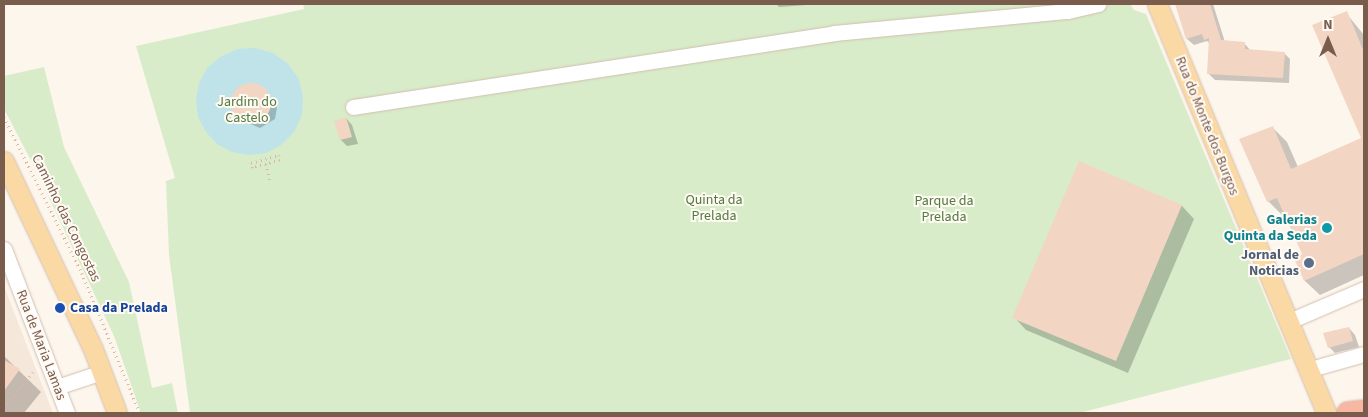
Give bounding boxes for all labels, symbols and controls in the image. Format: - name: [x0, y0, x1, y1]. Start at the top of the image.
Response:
- north arrow: [1303, 15, 1353, 65]
- text: N: [1323, 15, 1333, 35]
- street label: Rua do Monte dos Burgos: [1171, 54, 1243, 198]
- park label: Jardim do Castelo: [217, 94, 277, 126]
- street label: Caminho das Congostas: [28, 151, 104, 285]
- park label: Quinta da Prelada: [685, 192, 743, 224]
- park label: Parque da Prelada: [914, 193, 974, 226]
- place label: Galerias Quinta da Seda: [1224, 212, 1317, 244]
- marker: Galerias Quinta da Seda: [1321, 222, 1333, 234]
- place label: Jornal de Noticias: [1241, 247, 1299, 280]
- marker: Jornal de Noticias: [1303, 257, 1315, 269]
- street label: Rua de Maria Lamas: [12, 288, 70, 402]
- place label: Casa da Prelada: [70, 300, 168, 316]
- marker: Casa da Prelada: [54, 302, 66, 314]

